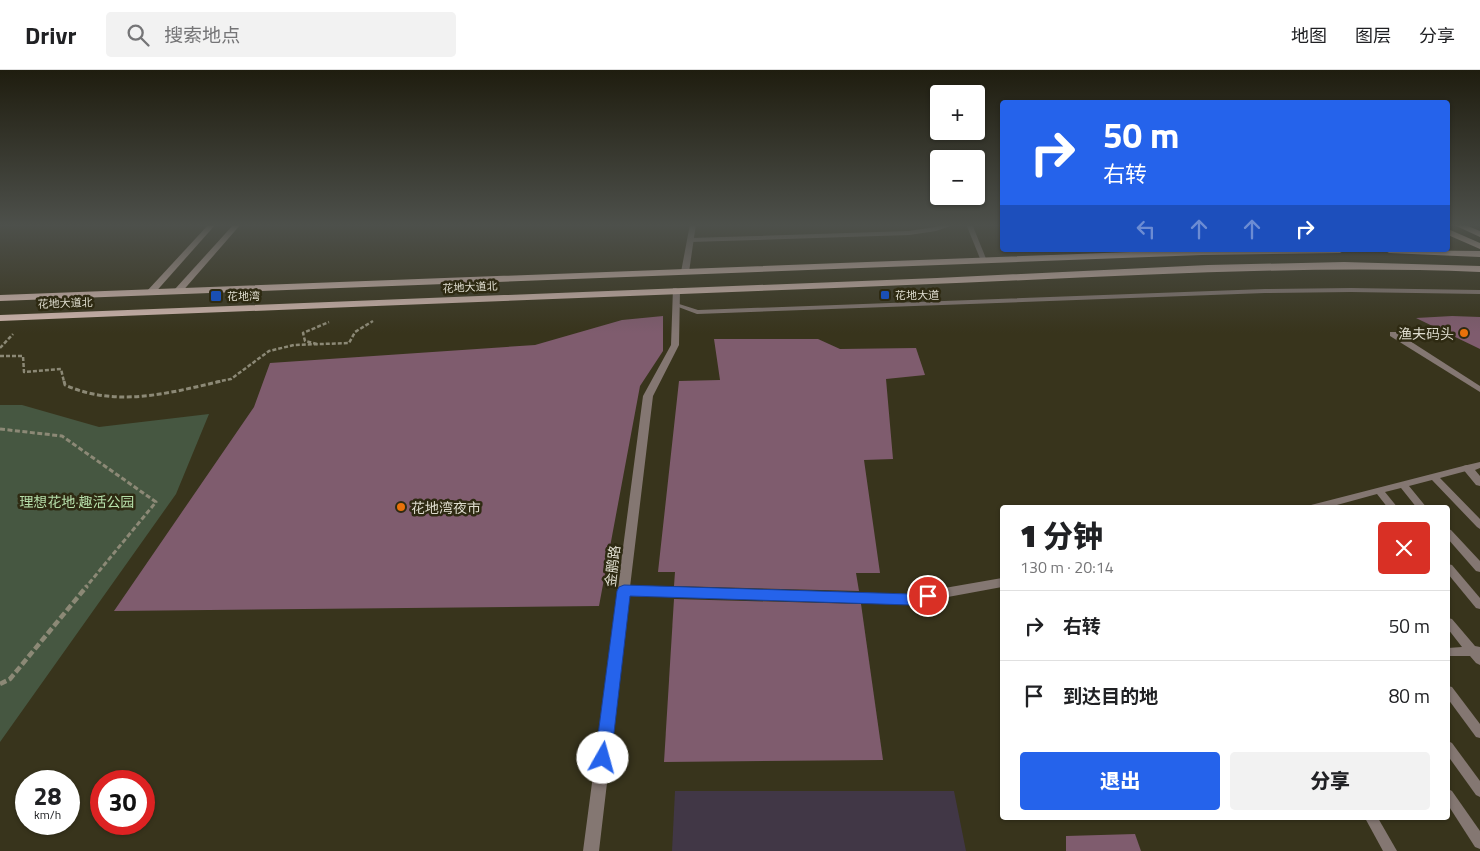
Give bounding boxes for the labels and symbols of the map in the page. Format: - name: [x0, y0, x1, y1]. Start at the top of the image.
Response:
- street label: 花地大道北: [442, 278, 498, 296]
- place label: 花地大道: [895, 287, 939, 303]
- place label: 花地湾: [227, 288, 260, 304]
- marker: 花地湾: [209, 289, 223, 303]
- marker: 花地大道: [879, 289, 891, 301]
- street label: 花地大道北: [37, 294, 93, 312]
- place label: 渔夫码头: [1398, 323, 1454, 344]
- marker: 渔夫码头: [1458, 327, 1470, 339]
- park label: 理想花地·趣活公园: [19, 491, 135, 512]
- place label: 花地湾夜市: [411, 497, 481, 518]
- marker: 花地湾夜市: [395, 501, 407, 513]
- street label: 金鹏路: [599, 544, 625, 588]
- pin: [907, 575, 949, 617]
- position arrow: [576, 731, 628, 783]
- speed limit sign: 30: [90, 770, 155, 835]

